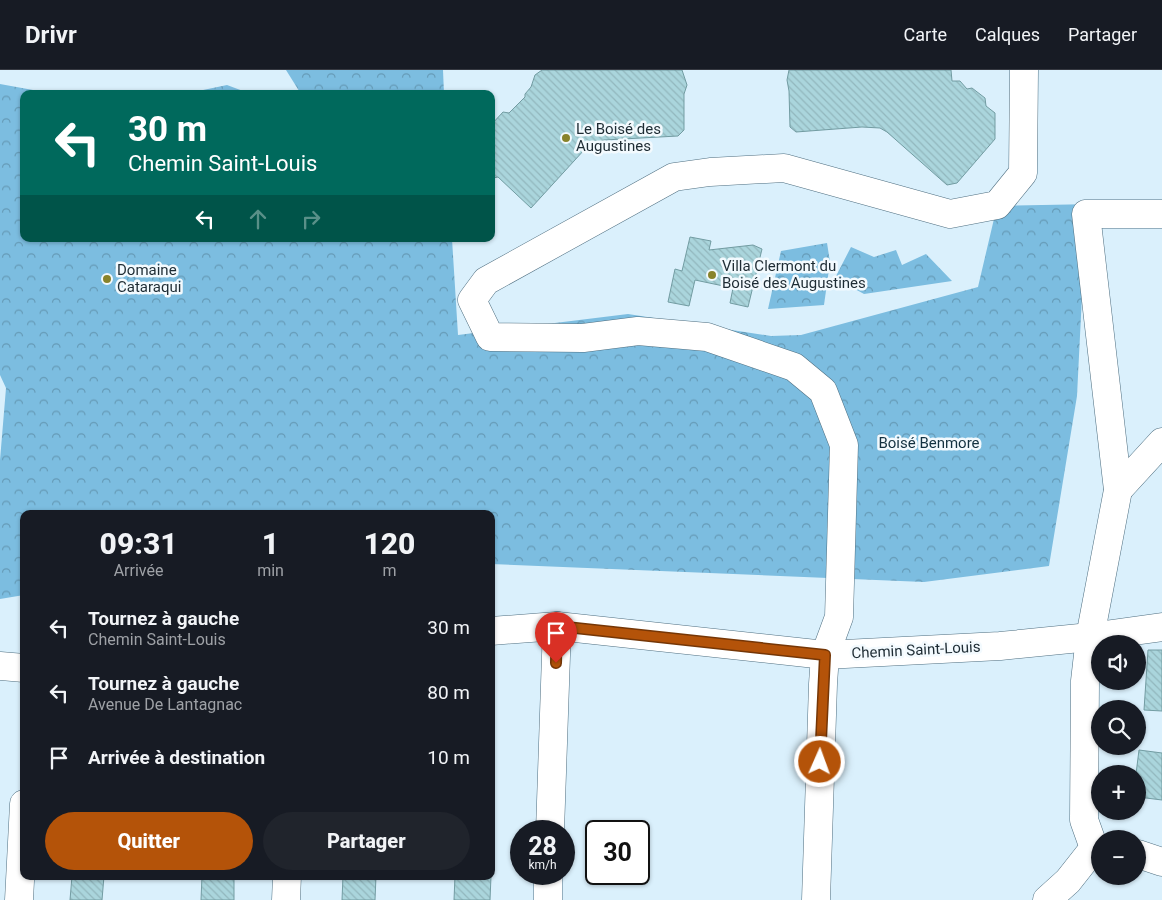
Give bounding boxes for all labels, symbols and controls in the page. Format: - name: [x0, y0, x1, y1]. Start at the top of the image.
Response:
- text: Drivr: [25, 21, 77, 49]
- text: Carte: [904, 24, 947, 45]
- text: Calques: [975, 24, 1040, 45]
- text: Partager: [1068, 24, 1137, 45]
- text: 30 m: [128, 109, 207, 150]
- icon: left: [45, 110, 110, 175]
- place label: Le Boisé des Augustines: [576, 120, 661, 155]
- marker: Le Boisé des Augustines: [560, 132, 572, 144]
- text: Chemin Saint-Louis: [128, 151, 317, 176]
- icon: left: [191, 205, 219, 233]
- icon: ahead: [244, 205, 272, 233]
- icon: right: [297, 205, 325, 233]
- place label: Villa Clermont du Boisé des Augustines: [722, 257, 866, 292]
- place label: Domaine Cataraqui: [117, 261, 181, 296]
- marker: Villa Clermont du Boisé des Augustines: [706, 269, 718, 281]
- marker: Domaine Cataraqui: [101, 273, 113, 285]
- park label: Boisé Benmore: [878, 434, 980, 452]
- text: 09:31: [100, 526, 178, 561]
- text: 1: [262, 526, 279, 561]
- text: 120: [363, 526, 415, 561]
- text: Arrivée: [114, 561, 163, 580]
- text: min: [257, 561, 284, 580]
- text: m: [382, 561, 396, 580]
- text: Tournez à gauche: [88, 607, 239, 630]
- pin: [535, 612, 577, 663]
- icon: left: [45, 614, 73, 642]
- text: 30 m: [427, 616, 470, 639]
- icon: arrive: [542, 619, 570, 647]
- text: Chemin Saint-Louis: [88, 630, 226, 649]
- map controls: [1091, 635, 1146, 885]
- button: sound: [1091, 635, 1146, 690]
- street label: Chemin Saint-Louis: [851, 638, 981, 662]
- text: Tournez à gauche: [88, 672, 239, 695]
- icon: left: [45, 679, 73, 707]
- text: 80 m: [427, 681, 470, 704]
- text: Avenue De Lantagnac: [88, 695, 242, 714]
- button: search: [1091, 700, 1146, 755]
- position arrow: [793, 735, 845, 787]
- icon: arrive: [45, 744, 73, 772]
- text: Arrivée à destination: [88, 746, 265, 769]
- text: 10 m: [427, 746, 470, 769]
- button: +: [1091, 765, 1146, 820]
- button: Quitter: [45, 812, 253, 870]
- button: Partager: [263, 812, 470, 870]
- speed limit sign: 30: [585, 820, 650, 885]
- button: −: [1091, 830, 1146, 885]
- text: 28: [528, 832, 557, 861]
- text: km/h: [528, 858, 557, 872]

